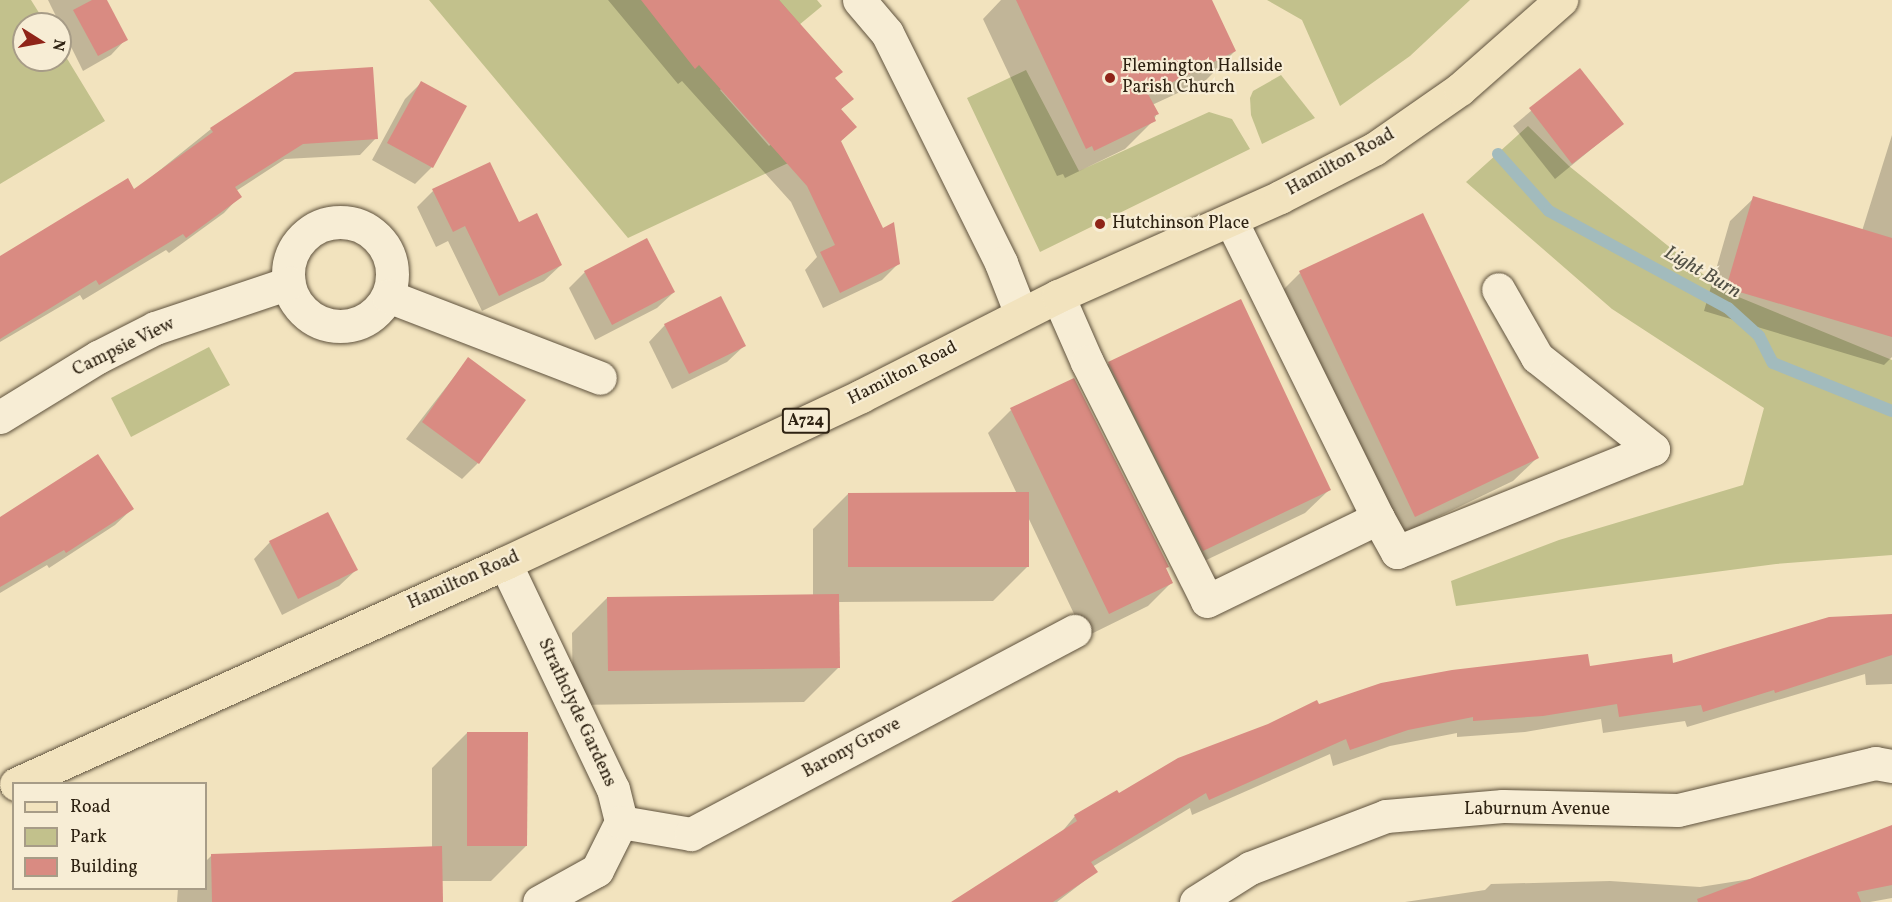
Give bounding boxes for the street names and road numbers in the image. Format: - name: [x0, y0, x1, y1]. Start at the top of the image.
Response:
- street label: Hamilton Road: [1283, 124, 1399, 202]
- street label: Campsie View: [69, 314, 179, 382]
- street label: Hamilton Road: [845, 337, 961, 411]
- road number: A724: [780, 408, 832, 434]
- street label: Hamilton Road: [405, 547, 523, 615]
- street label: Strathclyde Gardens: [532, 635, 620, 791]
- street label: Barony Grove: [799, 714, 905, 784]
- street label: Laburnum Avenue: [1464, 799, 1610, 821]

